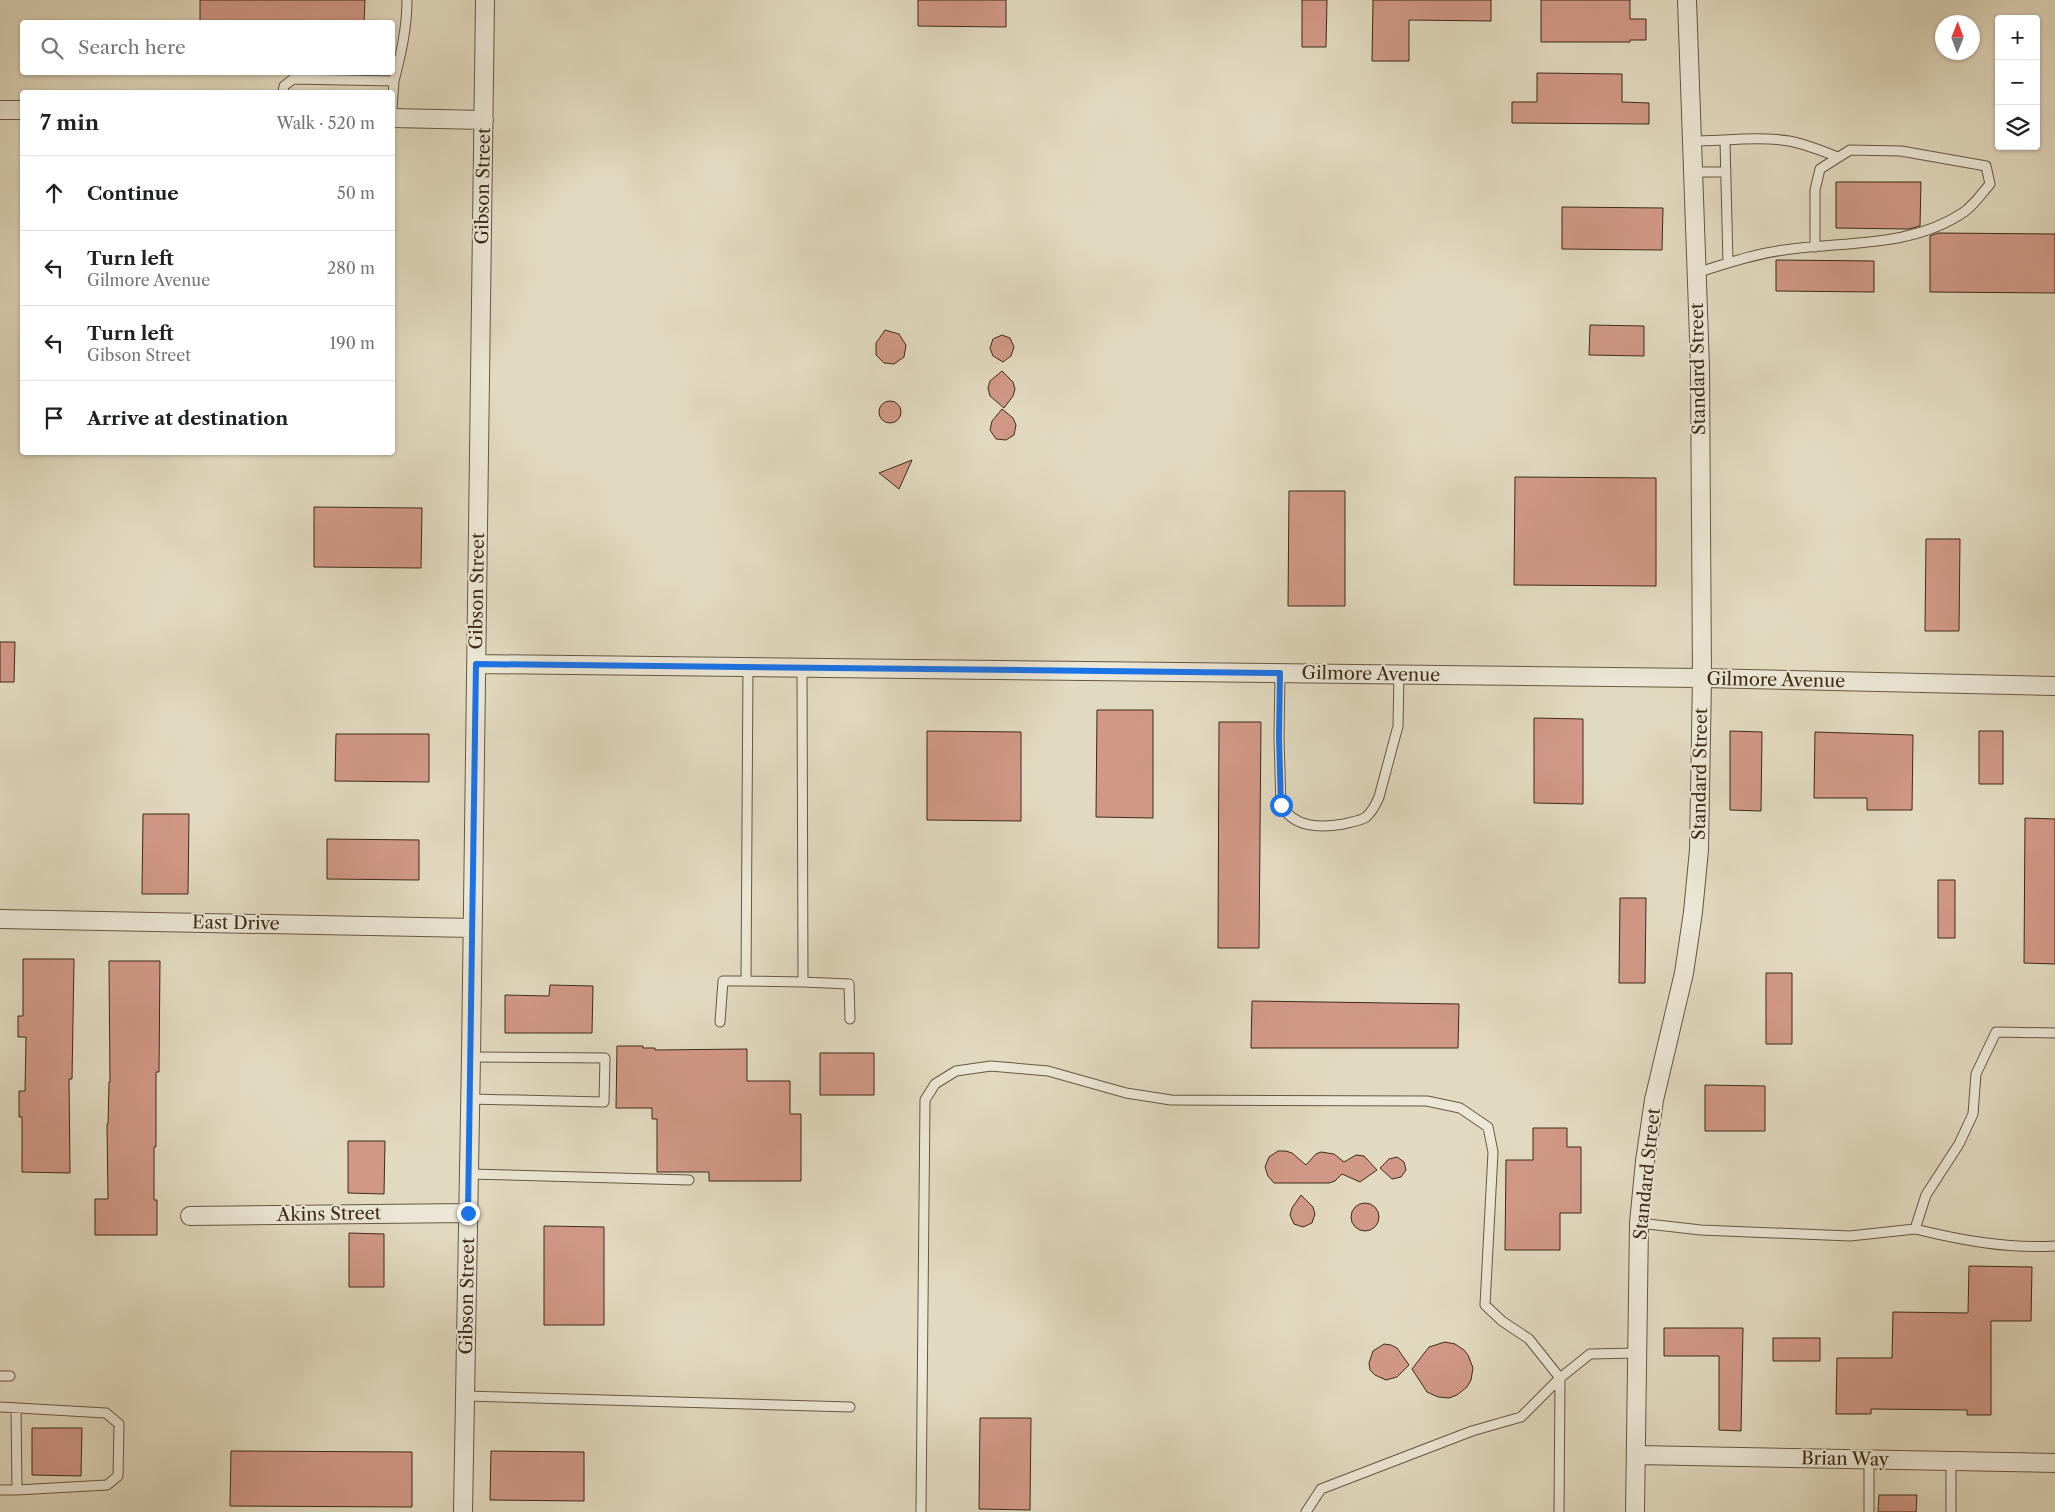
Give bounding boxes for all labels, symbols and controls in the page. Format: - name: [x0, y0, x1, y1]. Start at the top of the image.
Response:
- north arrow: [1935, 15, 1980, 60]
- map controls: [1995, 15, 2040, 150]
- button: +: [1995, 15, 2040, 60]
- search box: [20, 20, 395, 75]
- icon: search: [38, 34, 66, 62]
- text: Search here: [78, 36, 186, 59]
- button: −: [1995, 60, 2040, 105]
- button: layers: [1995, 105, 2040, 150]
- text: 7 min: [40, 110, 99, 135]
- text: Walk · 520 m: [277, 113, 375, 133]
- street label: Gibson Street: [471, 127, 495, 245]
- icon: ahead: [40, 179, 68, 207]
- text: Continue: [87, 182, 179, 205]
- text: 50 m: [337, 183, 375, 203]
- text: Turn left: [87, 247, 174, 270]
- icon: left: [40, 254, 68, 282]
- text: 280 m: [327, 258, 375, 278]
- text: Gilmore Avenue: [87, 270, 210, 290]
- street label: Standard Street: [1686, 302, 1710, 435]
- text: Turn left: [87, 322, 174, 345]
- icon: left: [40, 329, 68, 357]
- text: 190 m: [330, 333, 375, 353]
- text: Gibson Street: [87, 345, 191, 365]
- icon: arrive: [40, 404, 68, 432]
- text: Arrive at destination: [87, 407, 288, 430]
- street label: Gibson Street: [465, 532, 489, 650]
- street label: Gilmore Avenue: [1302, 662, 1440, 686]
- street label: Gilmore Avenue: [1707, 668, 1845, 692]
- street label: Standard Street: [1688, 707, 1712, 840]
- route start: [1270, 794, 1293, 817]
- street label: East Drive: [192, 911, 280, 935]
- street label: Standard Street: [1629, 1106, 1665, 1241]
- street label: Akins Street: [276, 1202, 382, 1226]
- route end: [457, 1202, 480, 1225]
- street label: Gibson Street: [455, 1237, 479, 1355]
- street label: Brian Way: [1801, 1447, 1890, 1471]

